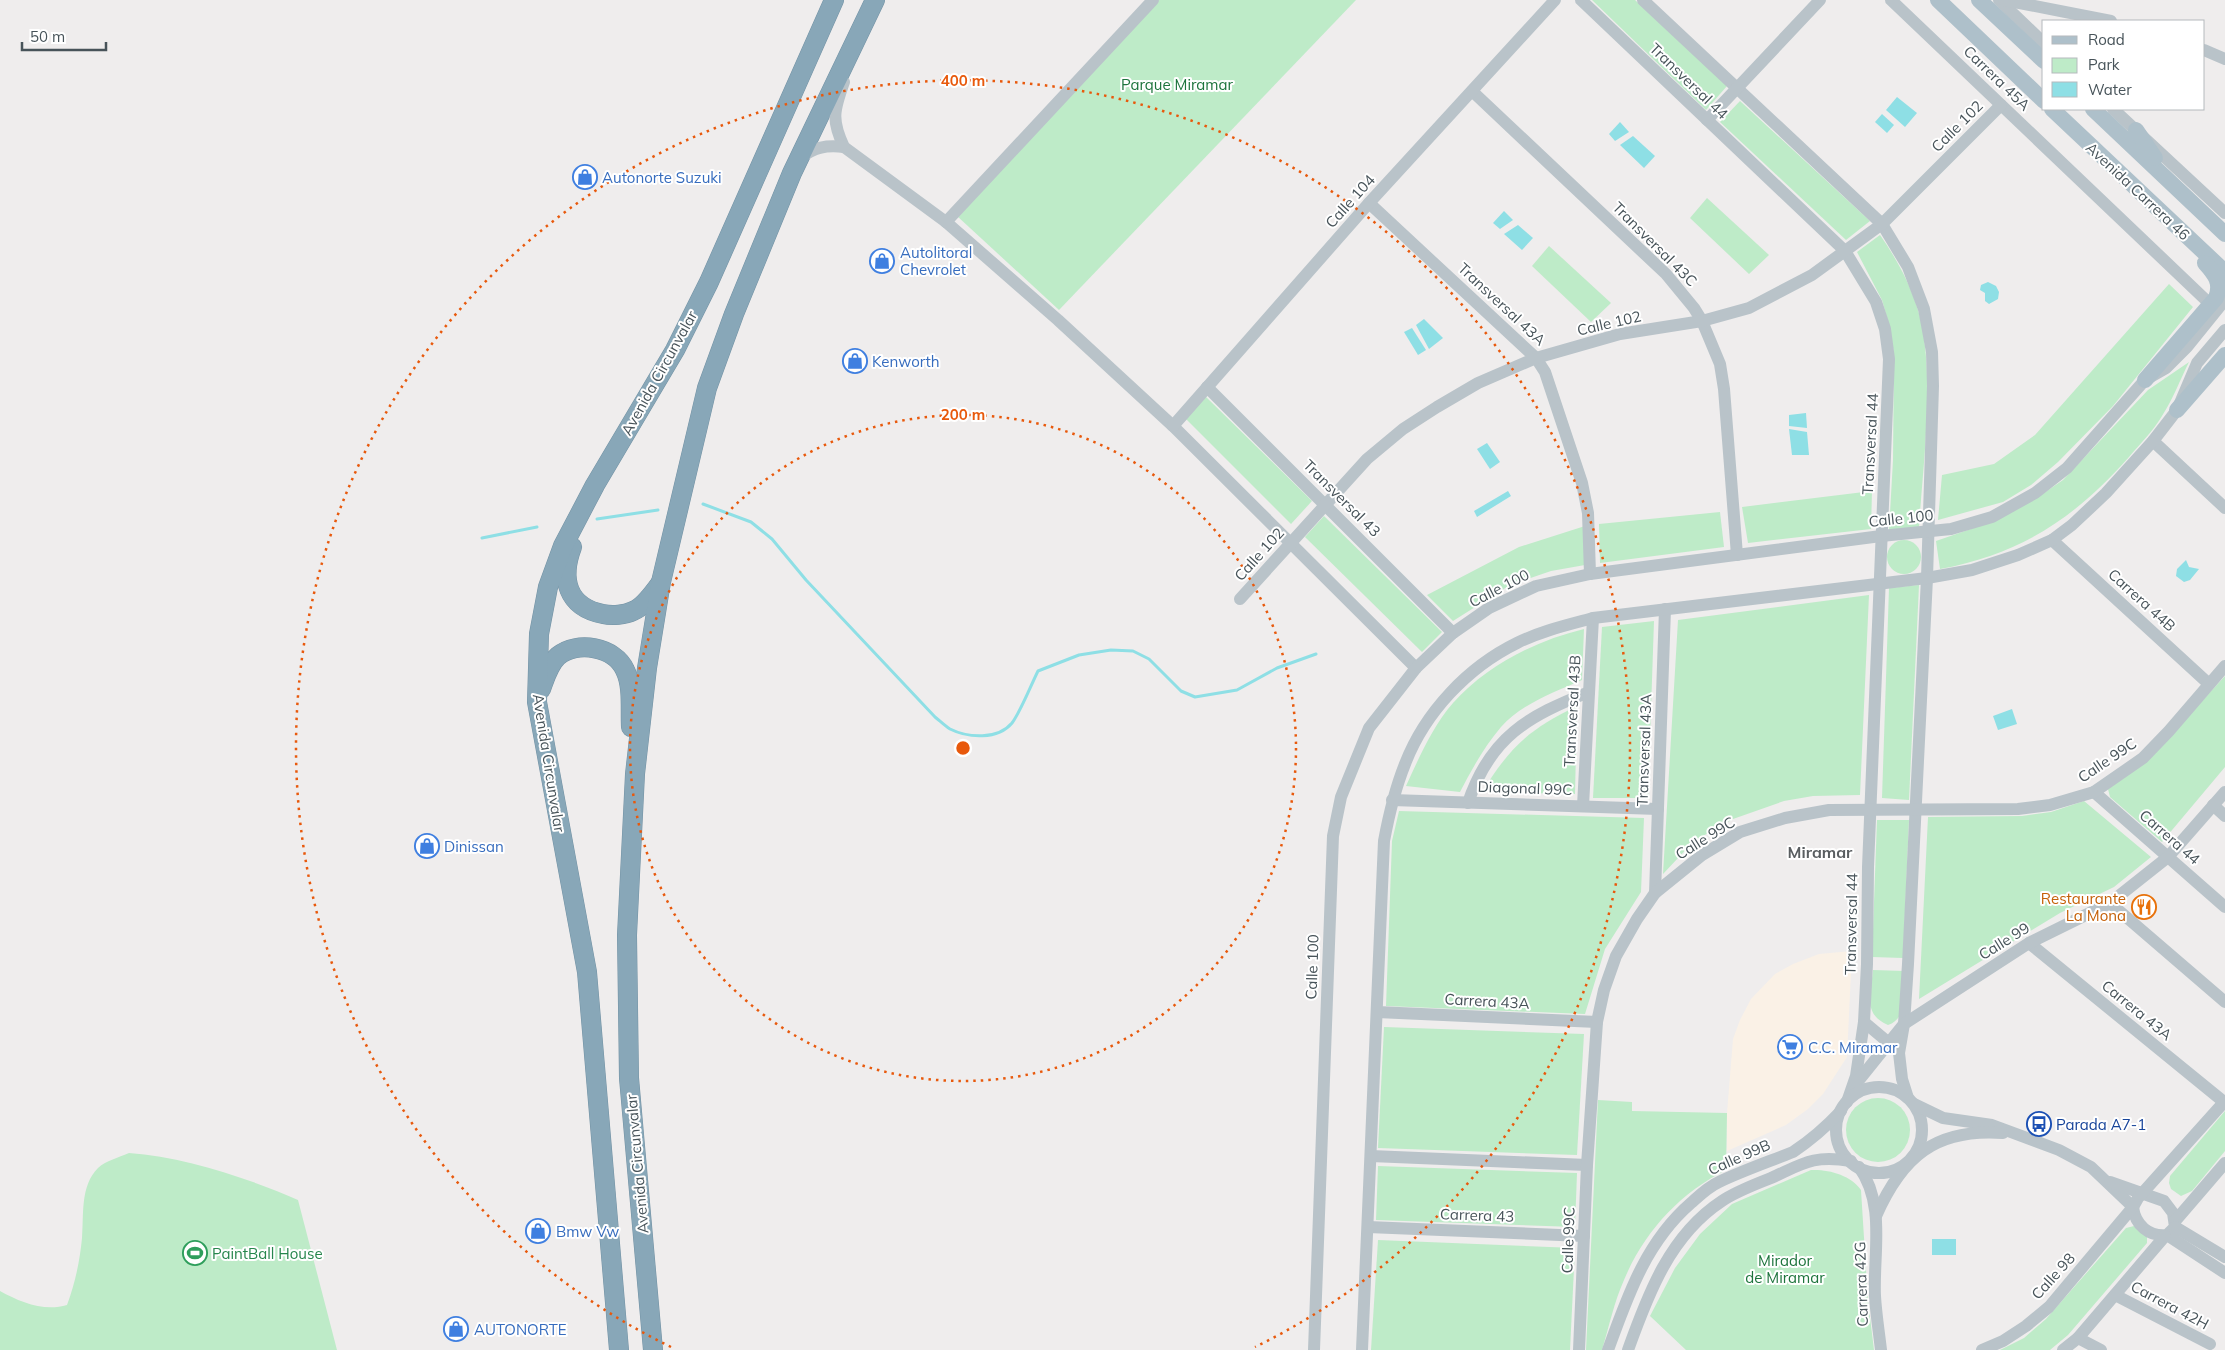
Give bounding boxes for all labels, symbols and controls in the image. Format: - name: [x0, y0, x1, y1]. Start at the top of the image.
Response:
- scale bar: [22, 20, 106, 52]
- legend: [2042, 20, 2205, 110]
- text: 50 m: [30, 27, 65, 46]
- text: Road: [2088, 30, 2125, 49]
- street label: Transversal 44: [1646, 39, 1732, 123]
- street label: Carrera 45A: [1960, 42, 2034, 114]
- text: Park: [2088, 55, 2120, 74]
- text: 400 m: [941, 71, 985, 90]
- park label: Parque Miramar: [1121, 75, 1234, 94]
- text: Water: [2088, 80, 2132, 99]
- street label: Calle 102: [1927, 96, 1987, 156]
- street label: Avenida Carrera 46: [2082, 138, 2194, 244]
- shop icon: Autonorte Suzuki: [572, 164, 598, 190]
- place label: Autonorte Suzuki: [602, 168, 722, 187]
- street label: Calle 104: [1321, 170, 1379, 232]
- street label: Transversal 43C: [1609, 198, 1701, 290]
- place label: Autolitoral Chevrolet: [900, 243, 972, 279]
- shop icon: Autolitoral Chevrolet: [869, 248, 895, 274]
- street label: Transversal 43A: [1454, 259, 1550, 349]
- street label: Calle 102: [1575, 306, 1643, 340]
- street label: Avenida Circunvalar: [617, 307, 701, 439]
- shop icon: Kenworth: [842, 348, 868, 374]
- place label: Kenworth: [872, 352, 940, 371]
- street label: Transversal 44: [1858, 393, 1882, 495]
- text: 200 m: [941, 405, 985, 424]
- street label: Transversal 43: [1299, 455, 1385, 541]
- street label: Calle 100: [1868, 505, 1934, 531]
- street label: Calle 102: [1230, 523, 1288, 585]
- street label: Calle 100: [1466, 565, 1532, 611]
- street label: Carrera 44B: [2104, 565, 2180, 635]
- street label: Transversal 43B: [1560, 655, 1584, 767]
- street label: Avenida Circunvalar: [529, 693, 569, 834]
- street label: Transversal 43A: [1633, 693, 1655, 807]
- street label: Calle 99C: [2074, 734, 2140, 786]
- centre of rings: [954, 739, 972, 757]
- street label: Diagonal 99C: [1477, 777, 1573, 799]
- street label: Carrera 44: [2136, 805, 2204, 869]
- street label: Calle 99C: [1672, 812, 1738, 864]
- shop icon: Dinissan: [414, 833, 440, 859]
- place label: Dinissan: [444, 837, 504, 856]
- district label: Miramar: [1788, 842, 1853, 862]
- street label: Transversal 44: [1841, 873, 1861, 975]
- place label: Restaurante La Mona: [2041, 889, 2126, 925]
- restaurant icon: Restaurante La Mona: [2131, 894, 2157, 920]
- street label: Calle 99: [1975, 918, 2033, 964]
- street label: Calle 100: [1301, 934, 1323, 1000]
- street label: Carrera 43A: [2098, 976, 2176, 1044]
- street label: Carrera 43A: [1444, 989, 1530, 1013]
- supermarket icon: C.C. Miramar: [1777, 1034, 1803, 1060]
- place label: C.C. Miramar: [1808, 1038, 1898, 1057]
- street label: Avenida Circunvalar: [621, 1093, 653, 1234]
- bus stop icon: Parada A7-1: [2026, 1111, 2052, 1137]
- place label: Parada A7-1: [2056, 1115, 2146, 1134]
- street label: Calle 99B: [1705, 1135, 1773, 1179]
- street label: Carrera 43: [1440, 1204, 1514, 1226]
- street label: Calle 99C: [1557, 1206, 1579, 1274]
- shop icon: Bmw Vw: [525, 1218, 551, 1244]
- place label: Bmw Vw: [556, 1222, 619, 1241]
- sports icon: PaintBall House: [182, 1240, 208, 1266]
- street label: Carrera 42G: [1850, 1241, 1872, 1327]
- place label: PaintBall House: [212, 1244, 323, 1263]
- street label: Calle 98: [2027, 1249, 2079, 1303]
- park label: Mirador de Miramar: [1745, 1251, 1825, 1287]
- street label: Carrera 42H: [2128, 1276, 2212, 1334]
- shop icon: AUTONORTE: [443, 1316, 469, 1342]
- place label: AUTONORTE: [474, 1320, 567, 1339]

